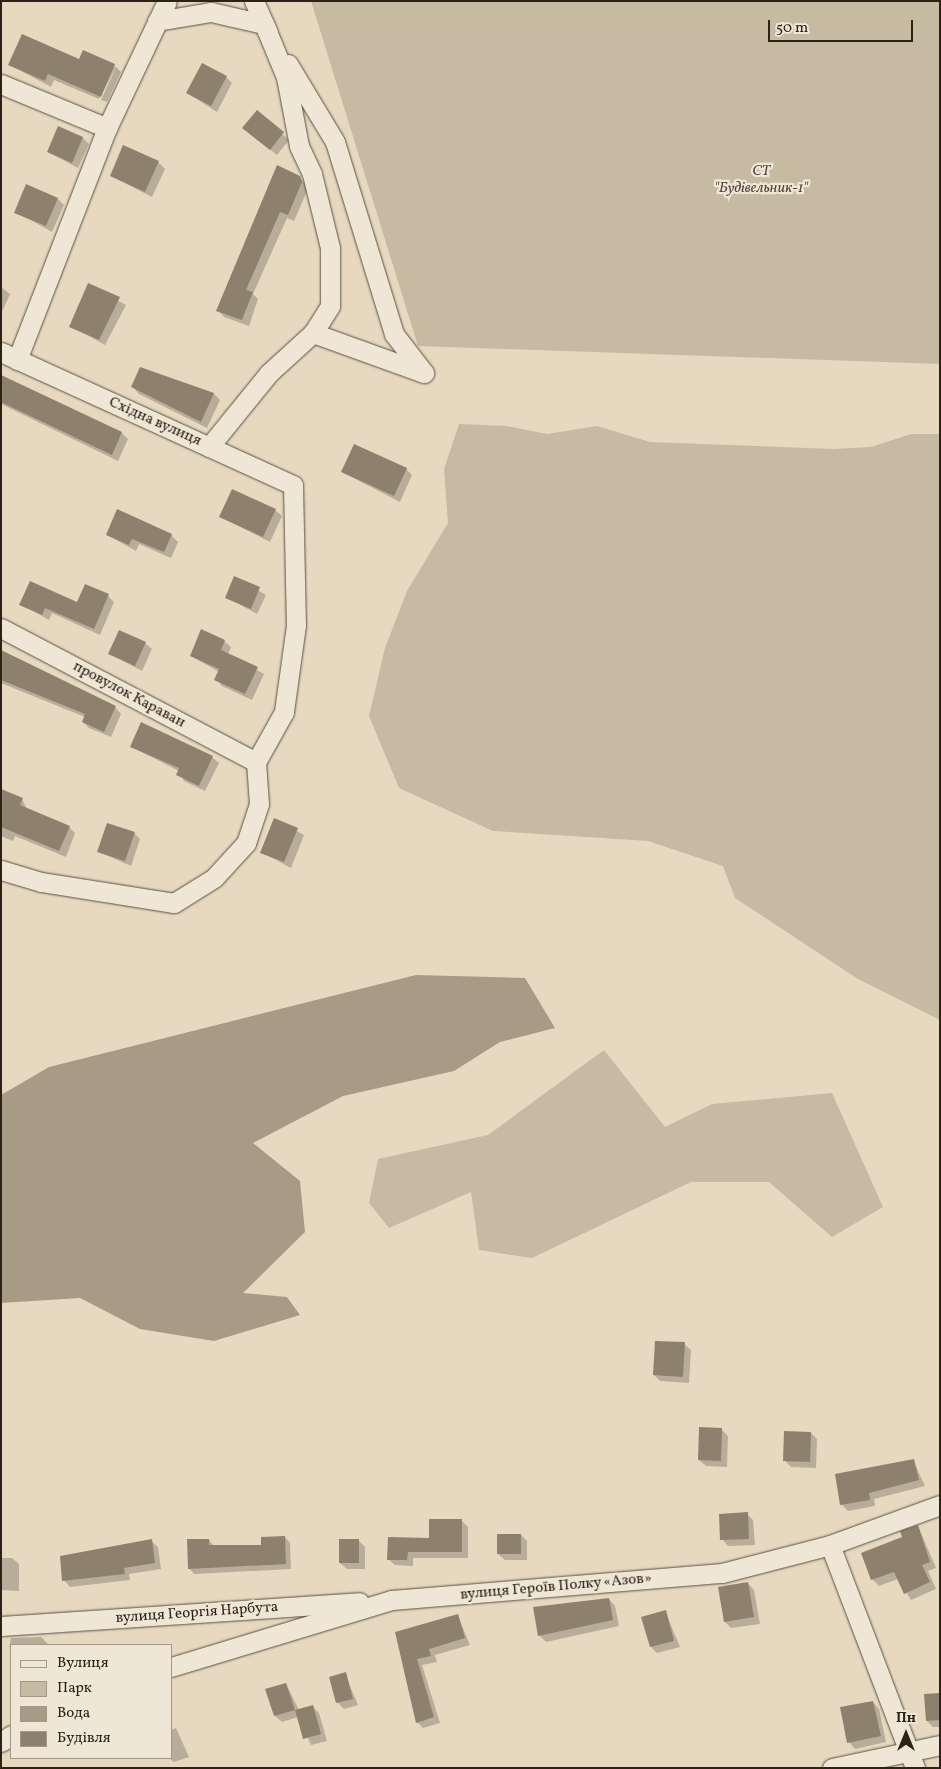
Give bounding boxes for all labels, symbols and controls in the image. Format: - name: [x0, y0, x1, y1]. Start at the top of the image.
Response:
- scale bar: [771, 10, 916, 42]
- text: 50 m: [776, 18, 808, 39]
- park label: СТ "Будівельник-1": [714, 162, 808, 197]
- street label: Східна вулиця: [106, 394, 204, 450]
- street label: провулок Караван: [70, 658, 188, 732]
- street label: вулиця Героїв Полку «Азов»: [459, 1570, 653, 1604]
- street label: вулиця Георгія Нарбута: [115, 1598, 279, 1628]
- legend: [10, 1644, 172, 1759]
- text: Вулиця: [57, 1653, 108, 1674]
- text: Парк: [57, 1678, 92, 1699]
- text: Вода: [57, 1703, 90, 1724]
- north arrow: [881, 1709, 931, 1759]
- text: Пн: [896, 1709, 916, 1728]
- text: Будівля: [57, 1728, 111, 1749]

